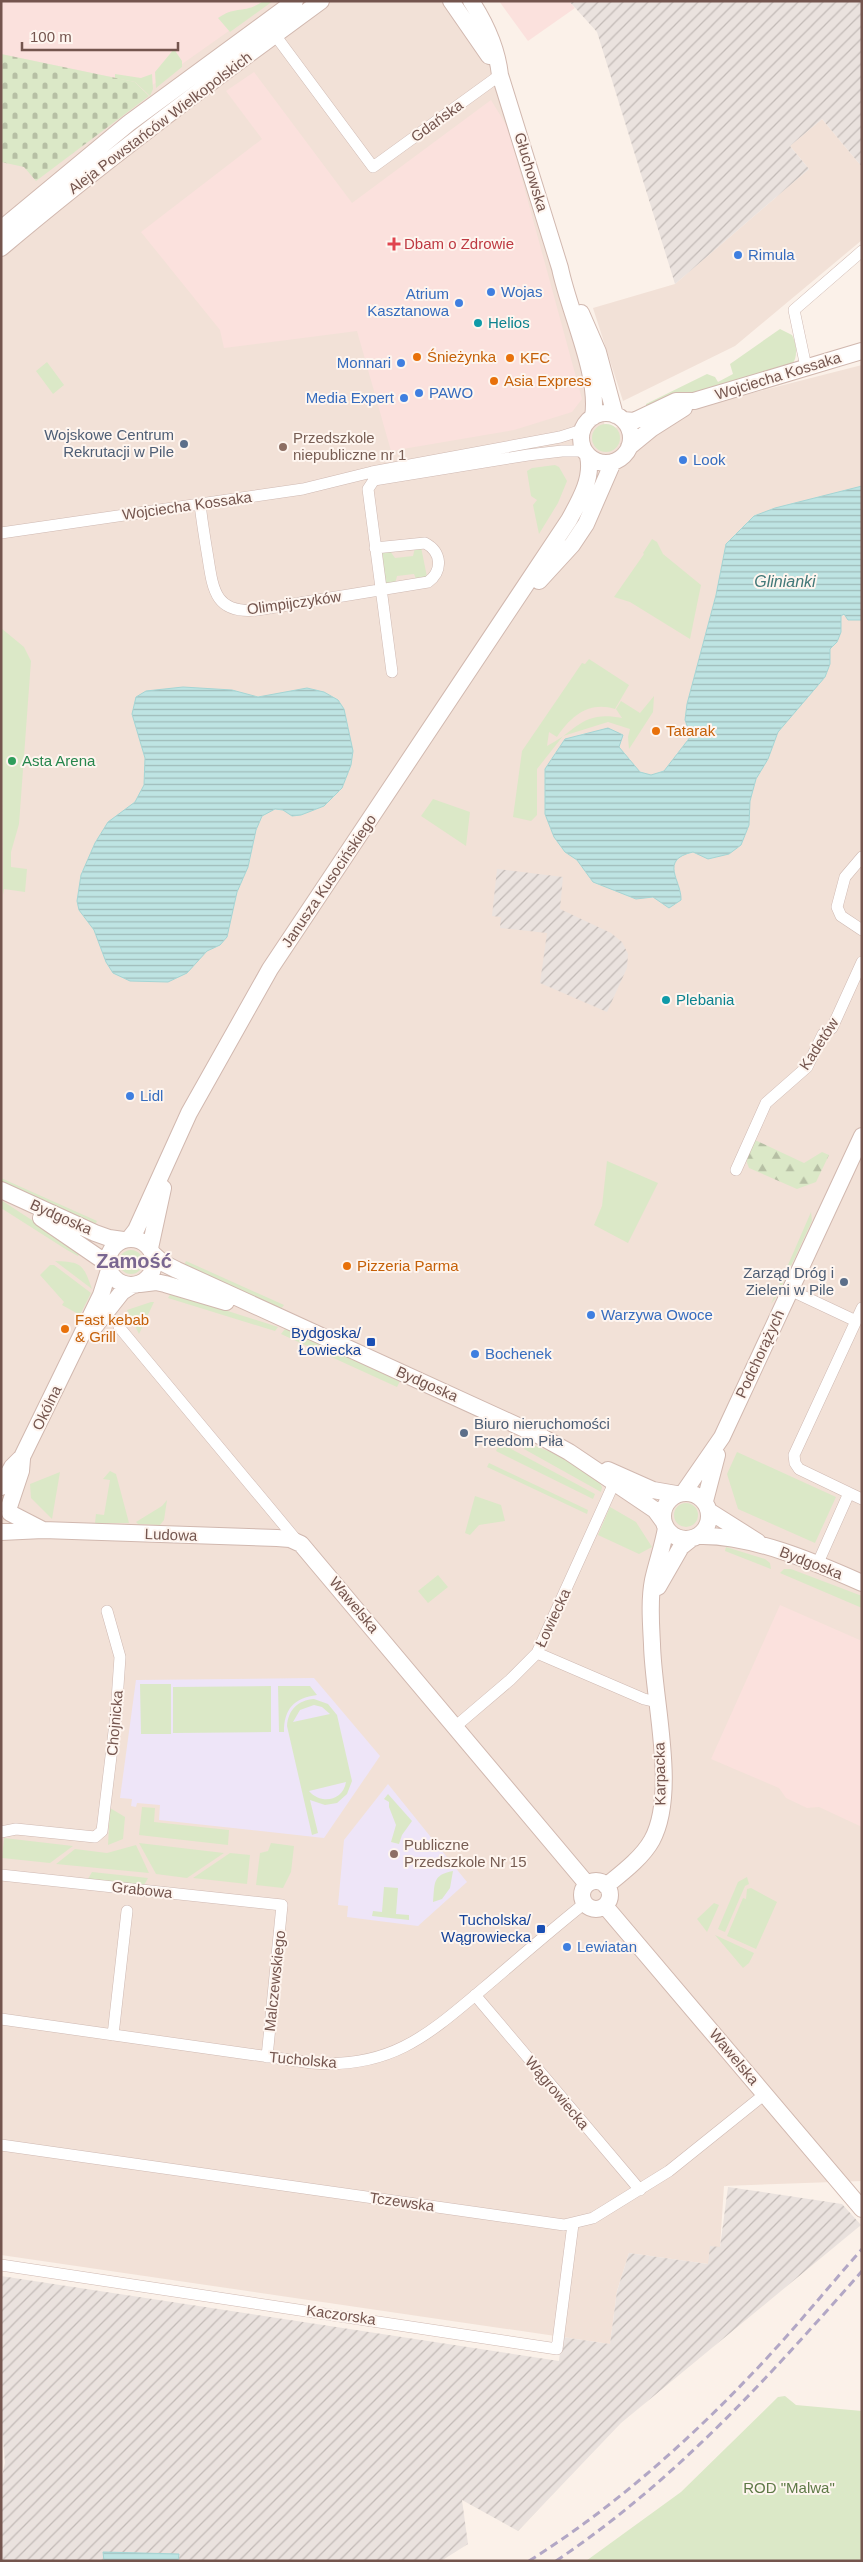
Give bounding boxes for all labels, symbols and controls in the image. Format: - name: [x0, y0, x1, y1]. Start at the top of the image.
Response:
- scale bar: [22, 20, 179, 52]
- text: 100 m: [30, 28, 72, 45]
- street label: Aleja Powstańców Wielkopolskich: [65, 48, 255, 197]
- street label: Gdańska: [407, 96, 467, 145]
- street label: Głuchowska: [511, 130, 552, 214]
- place label: Dbam o Zdrowie: [404, 235, 514, 252]
- marker: Dbam o Zdrowie: [388, 238, 400, 250]
- place label: Rimula: [748, 246, 795, 263]
- marker: Rimula: [732, 249, 744, 261]
- place label: Wojas: [501, 283, 542, 300]
- place label: Atrium Kasztanowa: [367, 285, 450, 319]
- marker: Wojas: [485, 286, 497, 298]
- marker: Atrium Kasztanowa: [453, 297, 465, 309]
- place label: Helios: [488, 314, 530, 331]
- marker: Helios: [472, 317, 484, 329]
- place label: Śnieżynka: [427, 348, 497, 365]
- street label: Wojciecha Kossaka: [713, 348, 843, 403]
- place label: KFC: [520, 349, 550, 366]
- marker: Śnieżynka: [411, 351, 423, 363]
- marker: KFC: [504, 352, 516, 364]
- place label: Monnari: [337, 354, 391, 371]
- marker: Monnari: [395, 357, 407, 369]
- place label: Asia Express: [504, 372, 592, 389]
- marker: Asia Express: [488, 375, 500, 387]
- place label: PAWO: [429, 384, 473, 401]
- marker: PAWO: [413, 387, 425, 399]
- place label: Media Expert: [306, 389, 395, 406]
- marker: Media Expert: [398, 392, 410, 404]
- place label: Wojskowe Centrum Rekrutacji w Pile: [44, 426, 174, 460]
- place label: Przedszkole niepubliczne nr 1: [293, 429, 406, 463]
- marker: Wojskowe Centrum Rekrutacji w Pile: [178, 438, 190, 450]
- marker: Przedszkole niepubliczne nr 1: [277, 441, 289, 453]
- place label: Look: [693, 451, 726, 468]
- marker: Look: [677, 454, 689, 466]
- street label: Wojciecha Kossaka: [121, 488, 253, 523]
- water label: Glinianki: [754, 573, 816, 590]
- street label: Olimpijczyków: [246, 587, 342, 618]
- place label: Tatarak: [666, 722, 716, 739]
- marker: Tatarak: [650, 725, 662, 737]
- place label: Asta Arena: [22, 752, 96, 769]
- marker: Asta Arena: [6, 755, 18, 767]
- street label: Janusza Kusocińskiego: [278, 811, 379, 950]
- place label: Plebania: [676, 991, 735, 1008]
- marker: Plebania: [660, 994, 672, 1006]
- street label: Kadetów: [796, 1014, 842, 1073]
- place label: Lidl: [140, 1087, 163, 1104]
- marker: Lidl: [124, 1090, 136, 1102]
- street label: Bydgoska: [28, 1195, 95, 1238]
- district label: Zamość: [96, 1250, 172, 1272]
- place label: Pizzeria Parma: [357, 1257, 459, 1274]
- marker: Pizzeria Parma: [341, 1260, 353, 1272]
- place label: Zarząd Dróg i Zieleni w Pile: [743, 1264, 834, 1298]
- marker: Zarząd Dróg i Zieleni w Pile: [838, 1276, 850, 1288]
- place label: Warzywa Owoce: [601, 1306, 713, 1323]
- street label: Podchorążych: [732, 1307, 787, 1400]
- marker: Warzywa Owoce: [585, 1309, 597, 1321]
- place label: Fast kebab & Grill: [75, 1311, 149, 1345]
- marker: Fast kebab & Grill: [59, 1323, 71, 1335]
- place label: Bydgoska/ Łowiecka: [291, 1324, 362, 1358]
- marker: Bydgoska/ Łowiecka: [365, 1336, 377, 1348]
- place label: Bochenek: [485, 1345, 552, 1362]
- marker: Bochenek: [469, 1348, 481, 1360]
- street label: Bydgoska: [394, 1362, 461, 1405]
- street label: Okólna: [28, 1382, 65, 1433]
- place label: Biuro nieruchomości Freedom Piła: [474, 1415, 610, 1449]
- marker: Biuro nieruchomości Freedom Piła: [458, 1427, 470, 1439]
- street label: Ludowa: [144, 1525, 198, 1544]
- street label: Bydgoska: [777, 1543, 846, 1583]
- street label: Wawelska: [326, 1573, 383, 1637]
- street label: Łowiecka: [532, 1585, 574, 1650]
- street label: Chojnicka: [103, 1689, 126, 1757]
- street label: Karpacka: [650, 1742, 669, 1806]
- place label: Publiczne Przedszkole Nr 15: [404, 1836, 527, 1870]
- marker: Publiczne Przedszkole Nr 15: [388, 1848, 400, 1860]
- street label: Grabowa: [111, 1878, 174, 1901]
- place label: Tucholska/ Wągrowiecka: [441, 1911, 532, 1945]
- marker: Tucholska/ Wągrowiecka: [535, 1923, 547, 1935]
- street label: Malczewskiego: [261, 1929, 288, 2032]
- place label: Lewiatan: [577, 1938, 637, 1955]
- marker: Lewiatan: [561, 1941, 573, 1953]
- street label: Wawelska: [706, 2025, 763, 2089]
- street label: Tucholska: [269, 2048, 338, 2071]
- street label: Wągrowiecka: [522, 2053, 593, 2133]
- street label: Tczewska: [369, 2189, 436, 2215]
- street label: Kaczorska: [305, 2301, 378, 2328]
- park label: ROD "Malwa": [743, 2479, 835, 2496]

